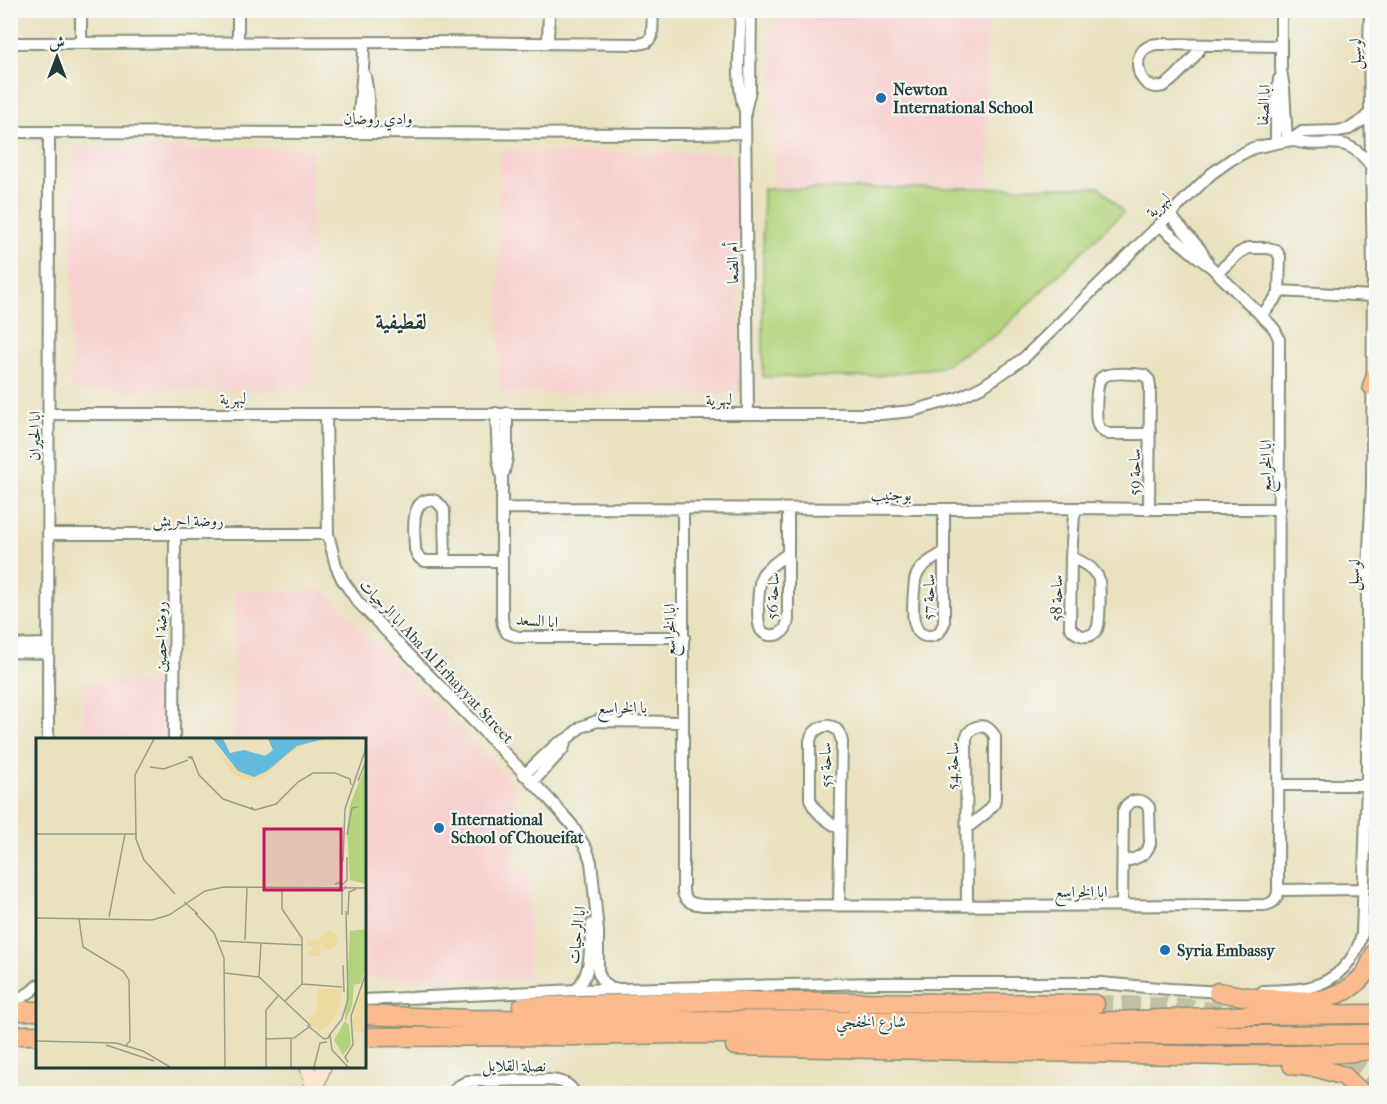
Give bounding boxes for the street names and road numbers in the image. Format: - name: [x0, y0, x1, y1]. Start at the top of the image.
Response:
- street label: لوسيل: [1346, 38, 1367, 70]
- street label: ابا الصفا: [1253, 84, 1274, 126]
- street label: وادي روضان: [343, 109, 413, 131]
- street label: لبهرية: [1142, 189, 1175, 222]
- street label: أم الضعا: [721, 242, 747, 284]
- street label: لبهرية: [220, 389, 246, 409]
- street label: لبهرية: [706, 390, 732, 410]
- street label: ابا الحيران: [25, 411, 44, 461]
- street label: ابا الخراسع: [1256, 439, 1281, 493]
- street label: ساحة 59: [1125, 448, 1144, 496]
- street label: بوجنيب: [871, 485, 911, 505]
- street label: روضة احريش: [152, 511, 224, 531]
- street label: لوسيل: [1343, 559, 1366, 591]
- street label: ساحة 56: [762, 572, 783, 620]
- street label: ساحة 57: [919, 574, 938, 620]
- street label: ابا الرحيات Aba Al Erhayyat Street: [356, 575, 518, 748]
- street label: ساحة 58: [1047, 575, 1066, 621]
- street label: روضة احصين: [151, 601, 170, 673]
- street label: ابا الخراسع: [660, 603, 685, 657]
- street label: ابا السعد: [515, 610, 559, 631]
- street label: با الخراسع: [597, 698, 647, 723]
- street label: ساحة 55: [816, 742, 835, 788]
- street label: ساحة 54: [943, 742, 962, 790]
- street label: ابا الخراسع: [1054, 882, 1108, 907]
- street label: ابا الرحيات: [564, 905, 589, 965]
- street label: شارع الخفجي: [836, 1012, 906, 1037]
- street label: نصلة القلايل: [482, 1056, 546, 1077]

